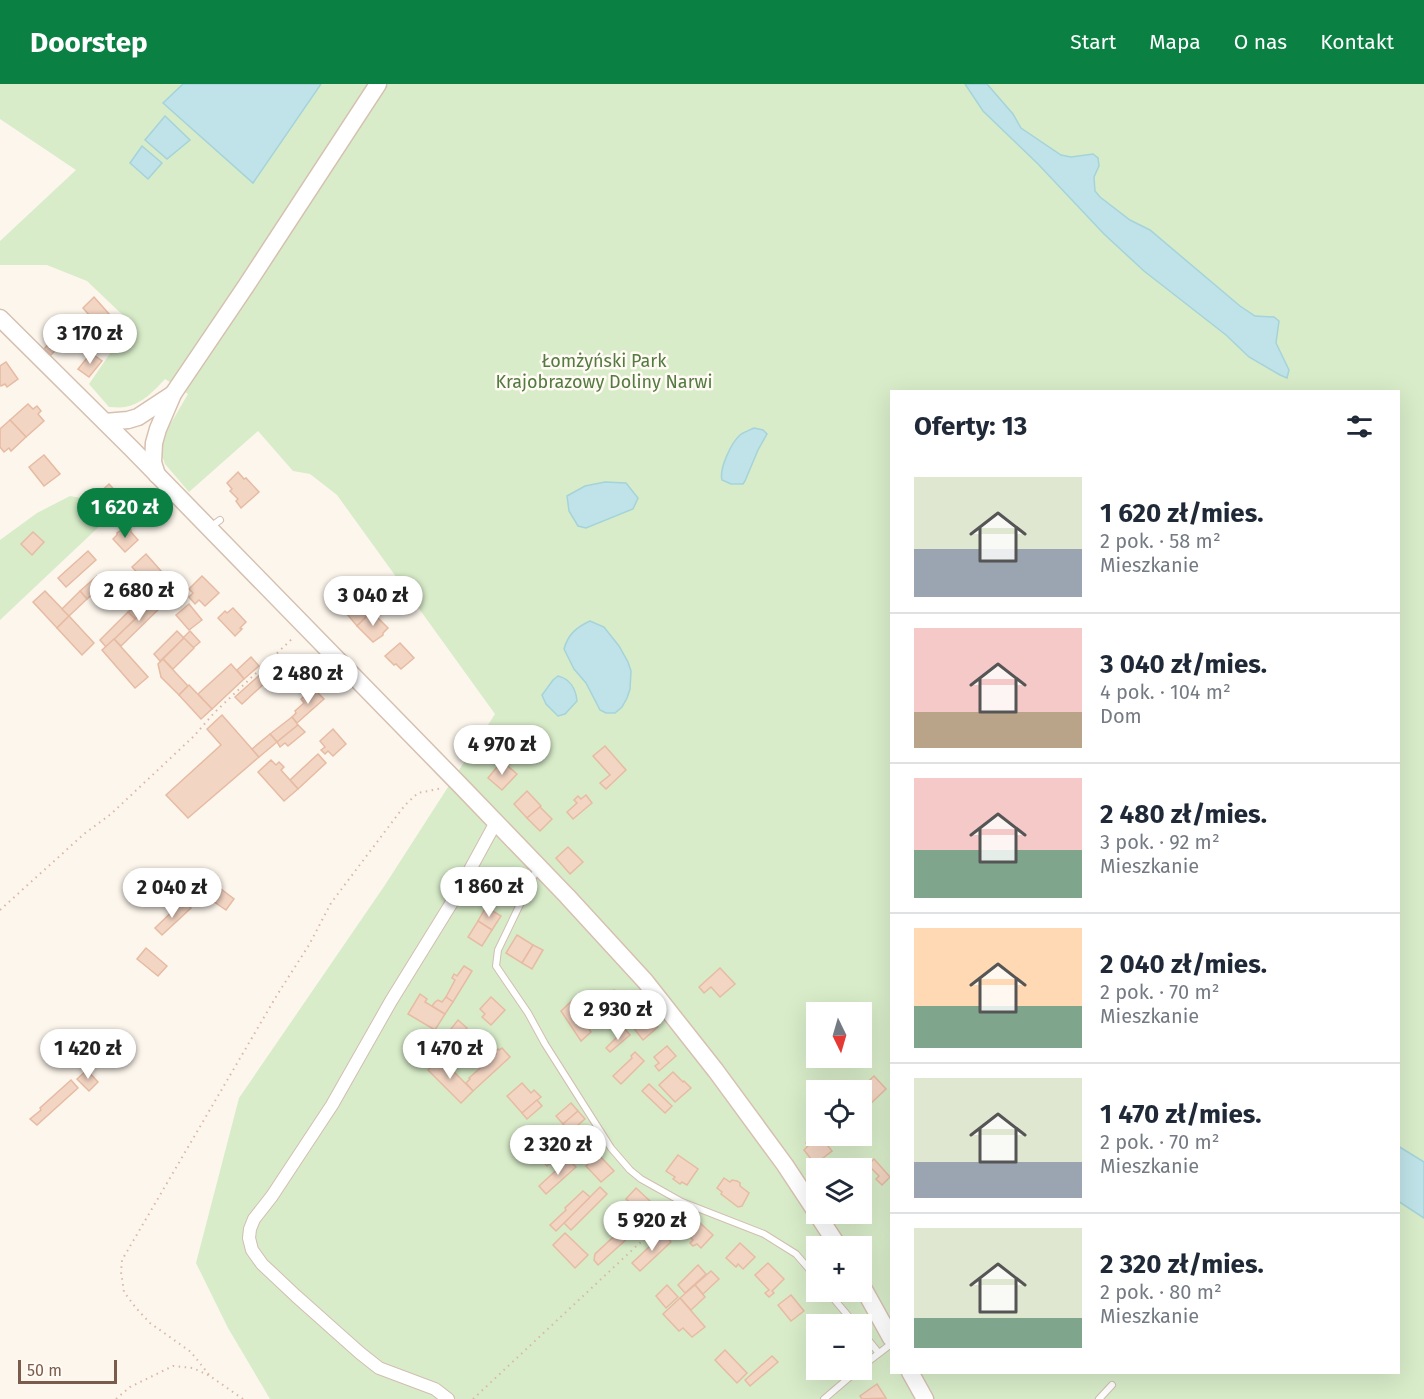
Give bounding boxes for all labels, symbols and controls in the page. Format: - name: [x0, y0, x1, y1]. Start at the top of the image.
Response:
- text: Doorstep: [30, 26, 148, 59]
- text: Start: [1070, 29, 1116, 55]
- text: Mapa: [1149, 29, 1201, 55]
- text: O nas: [1234, 29, 1287, 55]
- text: Kontakt: [1320, 29, 1394, 55]
- pin: 3 170 zł: [28, 314, 152, 365]
- text: 3 170 zł: [57, 321, 123, 345]
- park label: Łomżyński Park Krajobrazowy Doliny Narwi: [495, 350, 713, 393]
- icon: filters: [1343, 410, 1376, 443]
- text: Oferty: 13: [914, 411, 1027, 442]
- pin: 1 620 zł: [63, 488, 187, 539]
- text: 1 620 zł: [91, 495, 159, 519]
- text: 1 620 zł/mies.: [1100, 498, 1263, 529]
- icon: home: [962, 501, 1034, 573]
- text: 2 pok. · 58 m²: [1100, 529, 1221, 553]
- text: Mieszkanie: [1100, 553, 1199, 577]
- pin: 2 680 zł: [77, 571, 201, 622]
- pin: 3 040 zł: [311, 576, 435, 627]
- text: 2 680 zł: [104, 578, 174, 602]
- text: 3 040 zł: [338, 583, 408, 607]
- text: 3 040 zł/mies.: [1100, 649, 1267, 680]
- icon: home: [962, 652, 1034, 724]
- pin: 2 480 zł: [246, 654, 370, 705]
- text: 2 480 zł: [273, 661, 343, 685]
- text: 4 pok. · 104 m²: [1100, 680, 1231, 704]
- text: Dom: [1100, 704, 1142, 728]
- pin: 4 970 zł: [440, 725, 564, 776]
- text: 4 970 zł: [468, 732, 536, 756]
- text: 2 480 zł/mies.: [1100, 799, 1267, 830]
- icon: home: [962, 802, 1034, 874]
- text: 3 pok. · 92 m²: [1100, 830, 1220, 854]
- text: Mieszkanie: [1100, 854, 1199, 878]
- pin: 1 860 zł: [427, 867, 551, 918]
- pin: 2 040 zł: [110, 868, 234, 919]
- text: 1 860 zł: [454, 874, 524, 898]
- text: 2 040 zł: [137, 875, 207, 899]
- text: 2 040 zł/mies.: [1100, 949, 1267, 980]
- icon: home: [962, 952, 1034, 1024]
- text: 2 pok. · 70 m²: [1100, 980, 1219, 1004]
- pin: 2 930 zł: [556, 990, 680, 1041]
- text: 2 930 zł: [584, 997, 652, 1021]
- north arrow: [806, 1002, 872, 1068]
- map controls: [806, 1002, 872, 1380]
- text: Mieszkanie: [1100, 1004, 1199, 1028]
- pin: 1 420 zł: [26, 1029, 150, 1080]
- pin: 1 470 zł: [388, 1029, 512, 1080]
- text: 1 420 zł: [54, 1036, 122, 1060]
- text: 1 470 zł: [417, 1036, 483, 1060]
- button: locate: [806, 1080, 872, 1146]
- text: 1 470 zł/mies.: [1100, 1099, 1262, 1130]
- icon: home: [962, 1102, 1034, 1174]
- pin: 2 320 zł: [496, 1125, 620, 1176]
- text: 2 pok. · 70 m²: [1100, 1130, 1219, 1154]
- text: 2 320 zł: [524, 1132, 592, 1156]
- text: Mieszkanie: [1100, 1154, 1199, 1178]
- button: layers: [806, 1158, 872, 1224]
- pin: 5 920 zł: [590, 1201, 714, 1252]
- text: 5 920 zł: [617, 1208, 687, 1232]
- button: +: [806, 1236, 872, 1302]
- text: 2 320 zł/mies.: [1100, 1249, 1264, 1280]
- icon: home: [962, 1252, 1034, 1324]
- text: 2 pok. · 80 m²: [1100, 1280, 1222, 1304]
- text: Mieszkanie: [1100, 1304, 1199, 1328]
- button: −: [806, 1314, 872, 1380]
- scale bar: [18, 1357, 117, 1384]
- text: 50 m: [27, 1361, 62, 1380]

